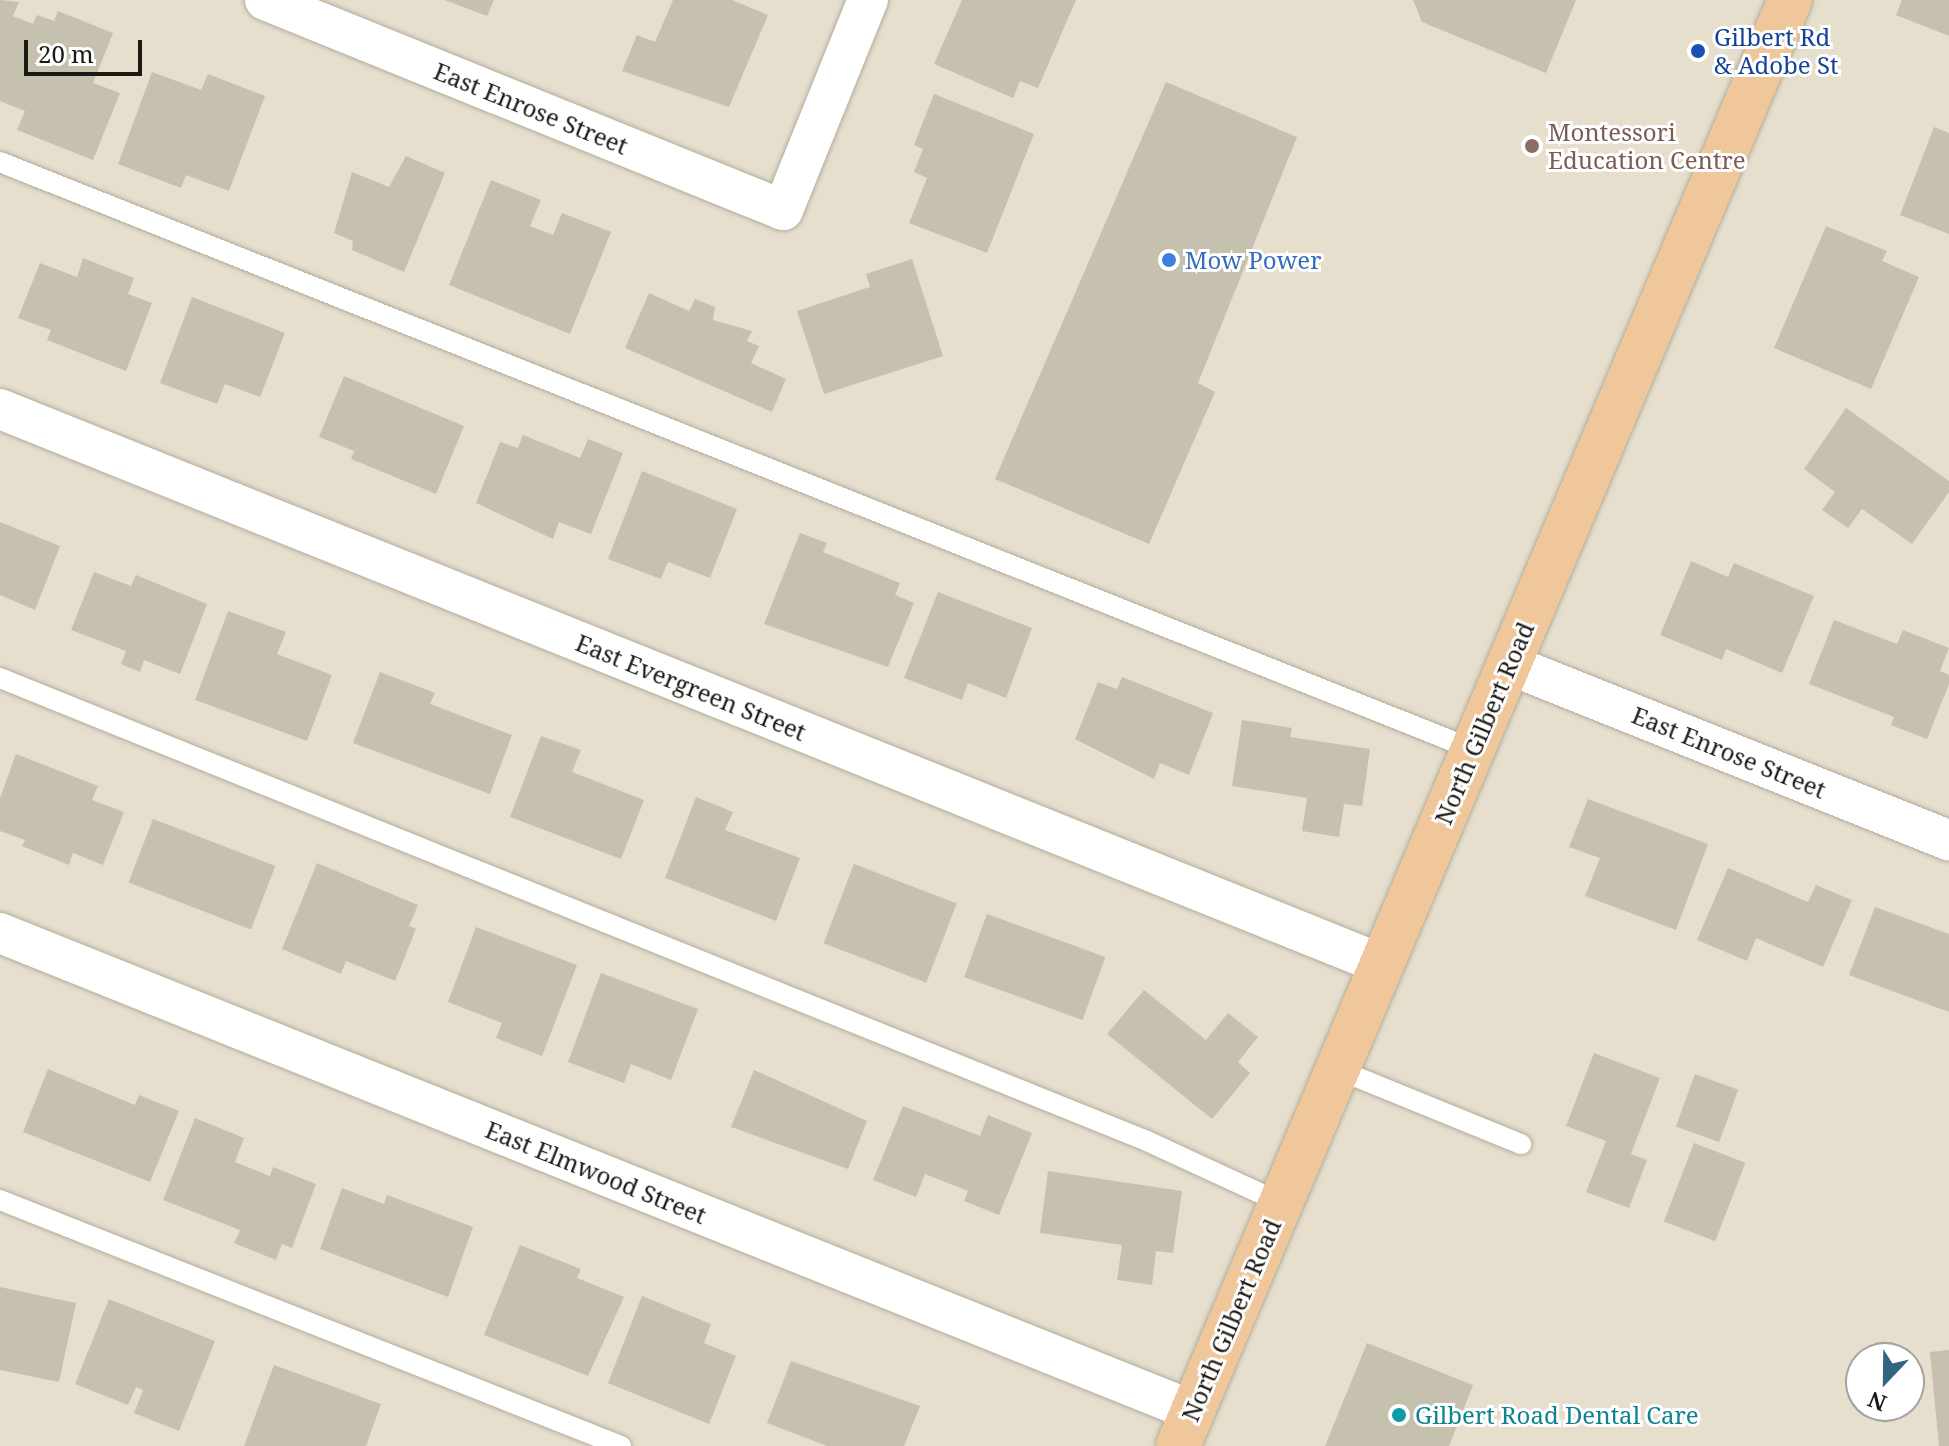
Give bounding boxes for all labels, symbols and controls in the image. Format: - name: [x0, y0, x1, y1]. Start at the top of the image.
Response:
- place label: Gilbert Rd & Adobe St: [1714, 23, 1838, 79]
- scale bar: [28, 24, 146, 74]
- text: 20 m: [38, 37, 94, 70]
- marker: Gilbert Rd & Adobe St: [1689, 42, 1707, 60]
- street label: East Enrose Street: [430, 56, 632, 160]
- place label: Montessori Education Centre: [1548, 118, 1746, 174]
- marker: Montessori Education Centre: [1523, 137, 1541, 155]
- place label: Mow Power: [1185, 246, 1321, 274]
- marker: Mow Power: [1160, 251, 1178, 269]
- street label: North Gilbert Road: [1428, 617, 1540, 829]
- street label: East Evergreen Street: [572, 628, 810, 746]
- street label: East Enrose Street: [1628, 700, 1830, 804]
- street label: East Elmwood Street: [482, 1115, 710, 1229]
- street label: North Gilbert Road: [1175, 1214, 1287, 1426]
- north arrow: [1845, 1342, 1925, 1422]
- text: N: [1863, 1385, 1890, 1420]
- place label: Gilbert Road Dental Care: [1415, 1401, 1699, 1429]
- marker: Gilbert Road Dental Care: [1390, 1406, 1408, 1424]

